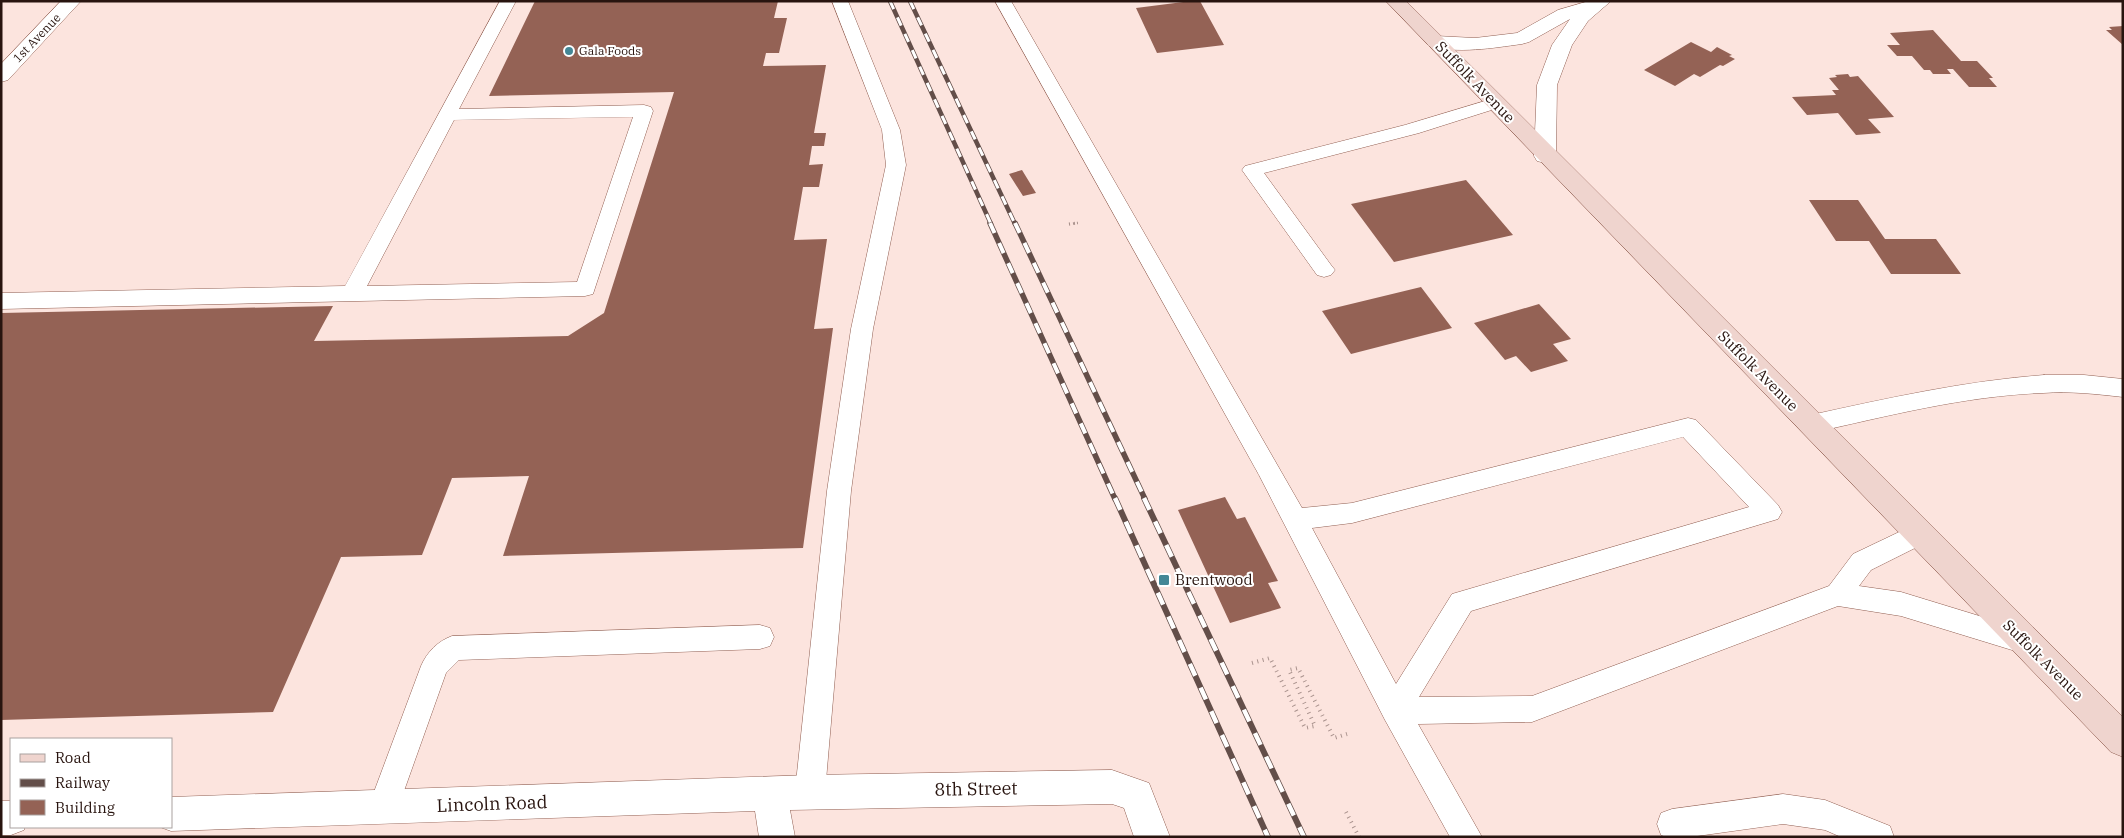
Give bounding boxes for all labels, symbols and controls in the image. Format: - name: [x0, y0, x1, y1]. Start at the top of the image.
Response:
- street label: 1st Avenue: [10, 10, 64, 65]
- street label: Suffolk Avenue: [1432, 37, 1519, 126]
- place label: Gala Foods: [579, 43, 641, 58]
- marker: Gala Foods: [563, 45, 575, 57]
- street label: Suffolk Avenue: [1714, 326, 1803, 415]
- place label: Brentwood: [1175, 570, 1253, 589]
- marker: Brentwood: [1157, 573, 1171, 587]
- street label: Suffolk Avenue: [1999, 615, 2088, 704]
- legend: [10, 738, 172, 828]
- text: Road: [55, 748, 91, 767]
- text: Railway: [55, 773, 110, 792]
- street label: 8th Street: [934, 776, 1018, 801]
- street label: Lincoln Road: [436, 790, 548, 817]
- text: Building: [55, 798, 115, 817]

